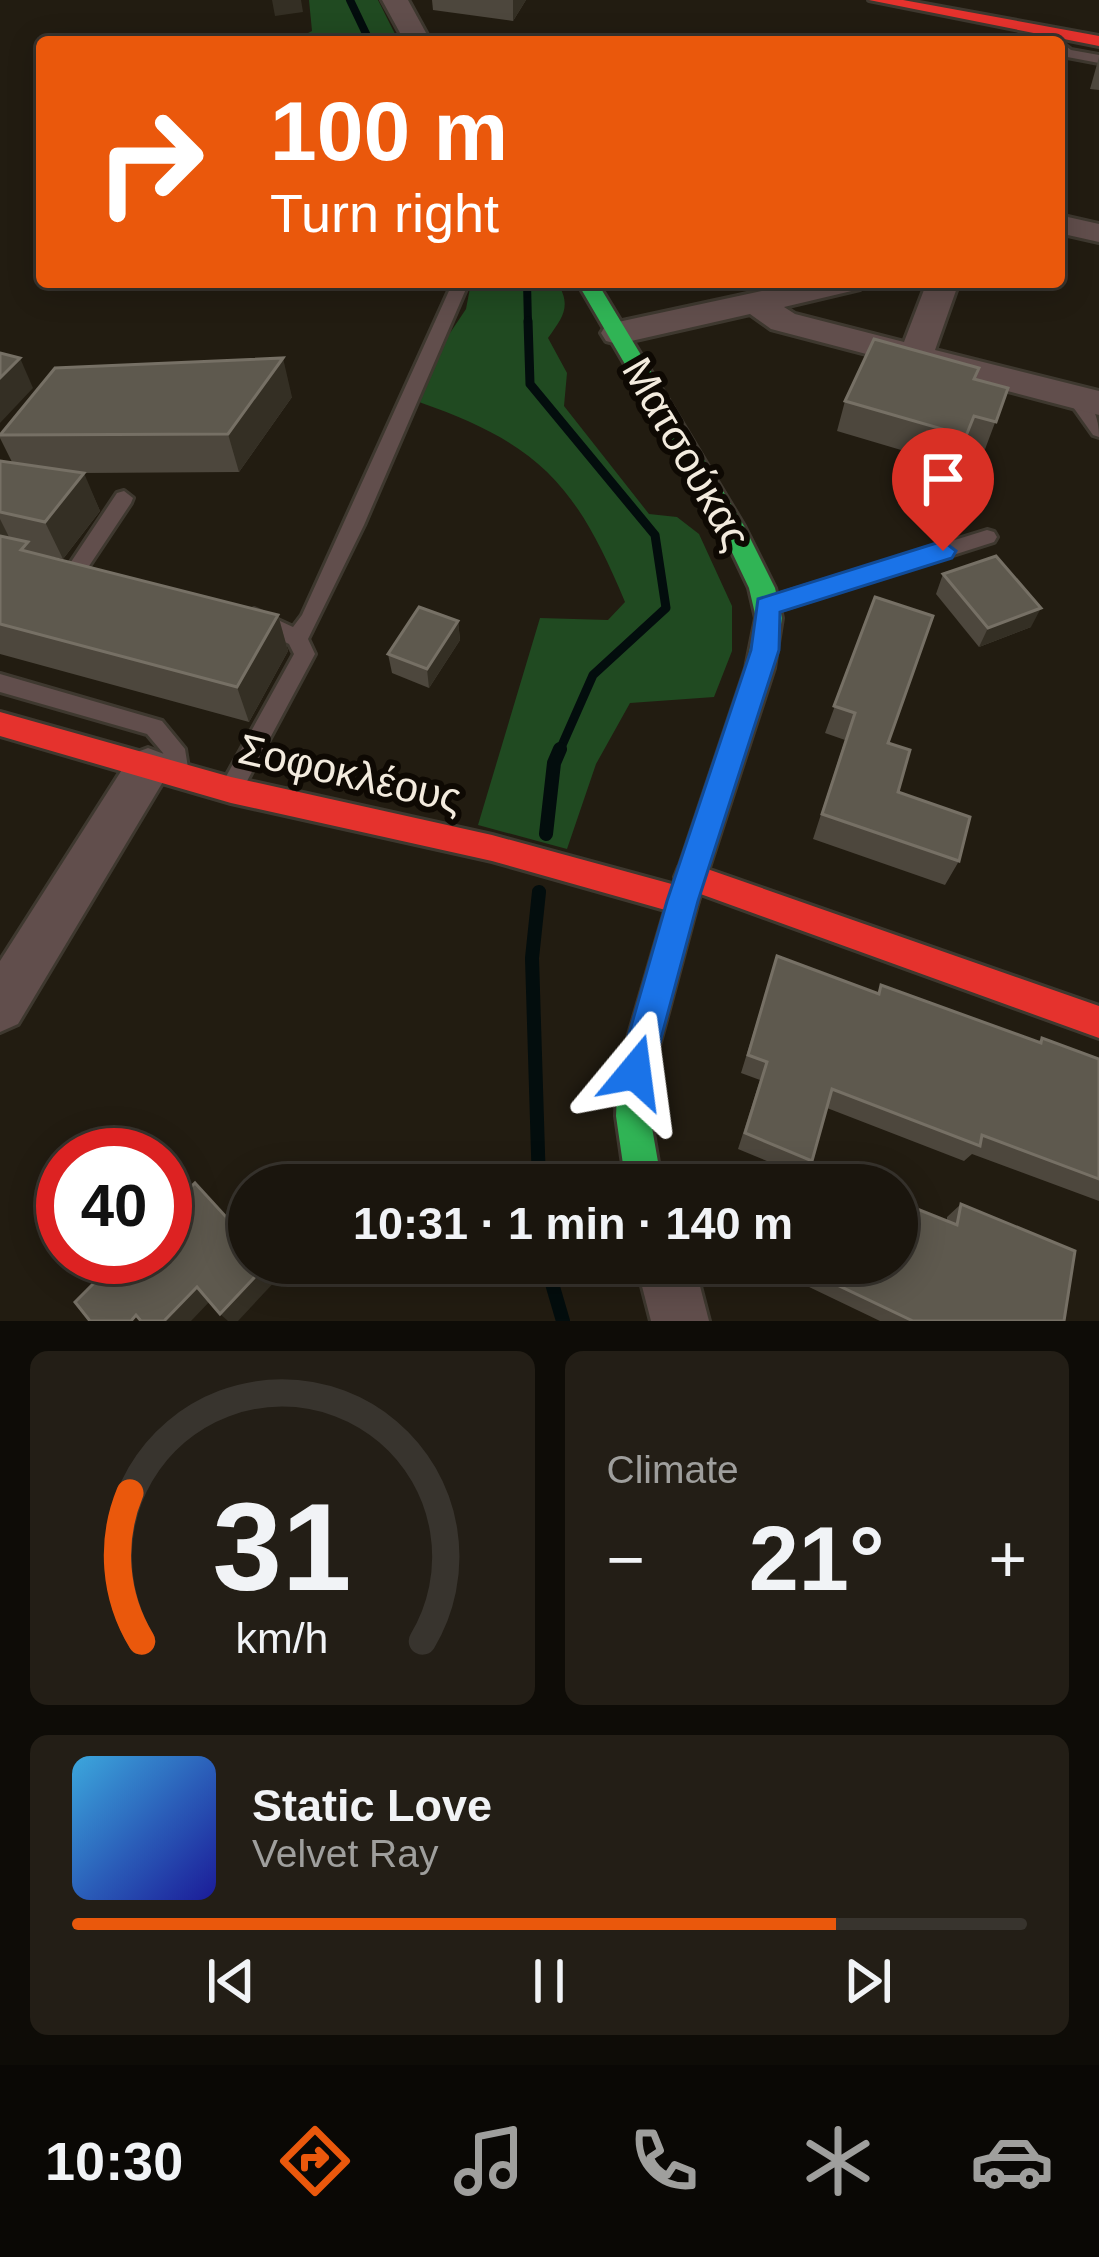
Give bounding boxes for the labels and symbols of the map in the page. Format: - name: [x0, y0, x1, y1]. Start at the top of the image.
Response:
- street label: Ματσούκας: [613, 349, 760, 557]
- pin: [892, 428, 994, 551]
- street label: Σοφοκλέους: [234, 725, 466, 822]
- position arrow: [572, 1009, 698, 1135]
- speed limit sign: 40: [36, 1128, 192, 1284]

